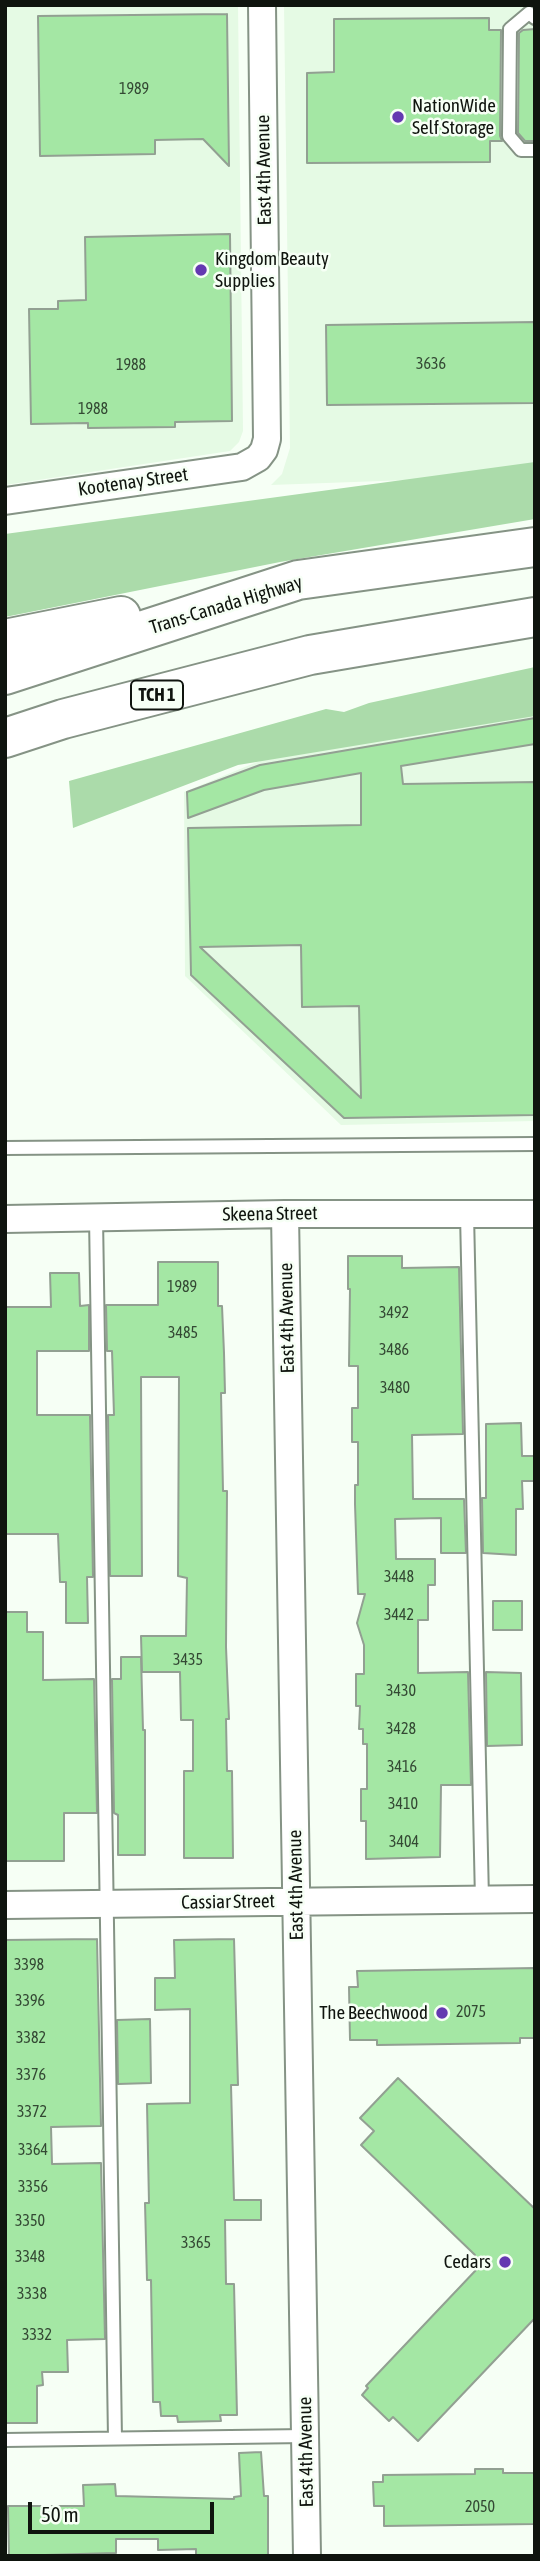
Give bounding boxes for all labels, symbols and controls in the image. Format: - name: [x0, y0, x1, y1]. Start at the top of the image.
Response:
- house number: 1989: [119, 79, 149, 99]
- place label: NationWide Self Storage: [412, 95, 496, 139]
- marker: NationWide Self Storage: [390, 109, 406, 125]
- street label: East 4th Avenue: [252, 115, 276, 225]
- place label: Kingdom Beauty Supplies: [215, 248, 329, 292]
- marker: Kingdom Beauty Supplies: [193, 262, 209, 278]
- house number: 3636: [416, 354, 446, 374]
- house number: 1988: [116, 355, 146, 375]
- house number: 1988: [78, 399, 108, 419]
- street label: Kootenay Street: [77, 463, 189, 501]
- street label: Trans-Canada Highway: [147, 571, 305, 639]
- road number: TCH 1: [131, 680, 183, 710]
- street label: Skeena Street: [222, 1202, 318, 1226]
- street label: East 4th Avenue: [275, 1263, 299, 1373]
- house number: 1989: [167, 1277, 197, 1297]
- house number: 3492: [379, 1303, 409, 1323]
- house number: 3485: [168, 1323, 198, 1343]
- house number: 3486: [379, 1340, 409, 1360]
- house number: 3480: [380, 1378, 410, 1398]
- house number: 3448: [384, 1567, 414, 1587]
- house number: 3442: [384, 1605, 414, 1625]
- house number: 3435: [173, 1650, 203, 1670]
- house number: 3430: [386, 1681, 416, 1701]
- house number: 3428: [386, 1719, 416, 1739]
- house number: 3416: [387, 1757, 417, 1777]
- house number: 3410: [388, 1794, 418, 1814]
- street label: East 4th Avenue: [284, 1830, 308, 1940]
- house number: 3404: [389, 1832, 419, 1852]
- street label: Cassiar Street: [181, 1890, 275, 1914]
- house number: 3398: [14, 1955, 44, 1975]
- house number: 3396: [15, 1991, 45, 2011]
- place label: The Beechwood: [319, 2002, 428, 2024]
- house number: 2075: [456, 2002, 486, 2022]
- marker: The Beechwood: [434, 2005, 450, 2021]
- house number: 3382: [16, 2028, 46, 2048]
- house number: 3376: [16, 2065, 46, 2085]
- house number: 3372: [17, 2102, 47, 2122]
- house number: 3364: [18, 2140, 48, 2160]
- house number: 3356: [18, 2177, 48, 2197]
- house number: 3350: [15, 2211, 45, 2231]
- house number: 3365: [181, 2233, 211, 2253]
- house number: 3348: [15, 2247, 45, 2267]
- place label: Cedars: [444, 2251, 491, 2273]
- marker: Cedars: [497, 2254, 513, 2270]
- house number: 3338: [17, 2284, 47, 2304]
- house number: 3332: [22, 2325, 52, 2345]
- street label: East 4th Avenue: [294, 2397, 318, 2507]
- scale bar: [32, 2488, 217, 2532]
- house number: 2050: [465, 2497, 495, 2517]
- text: 50 m: [41, 2502, 79, 2526]

